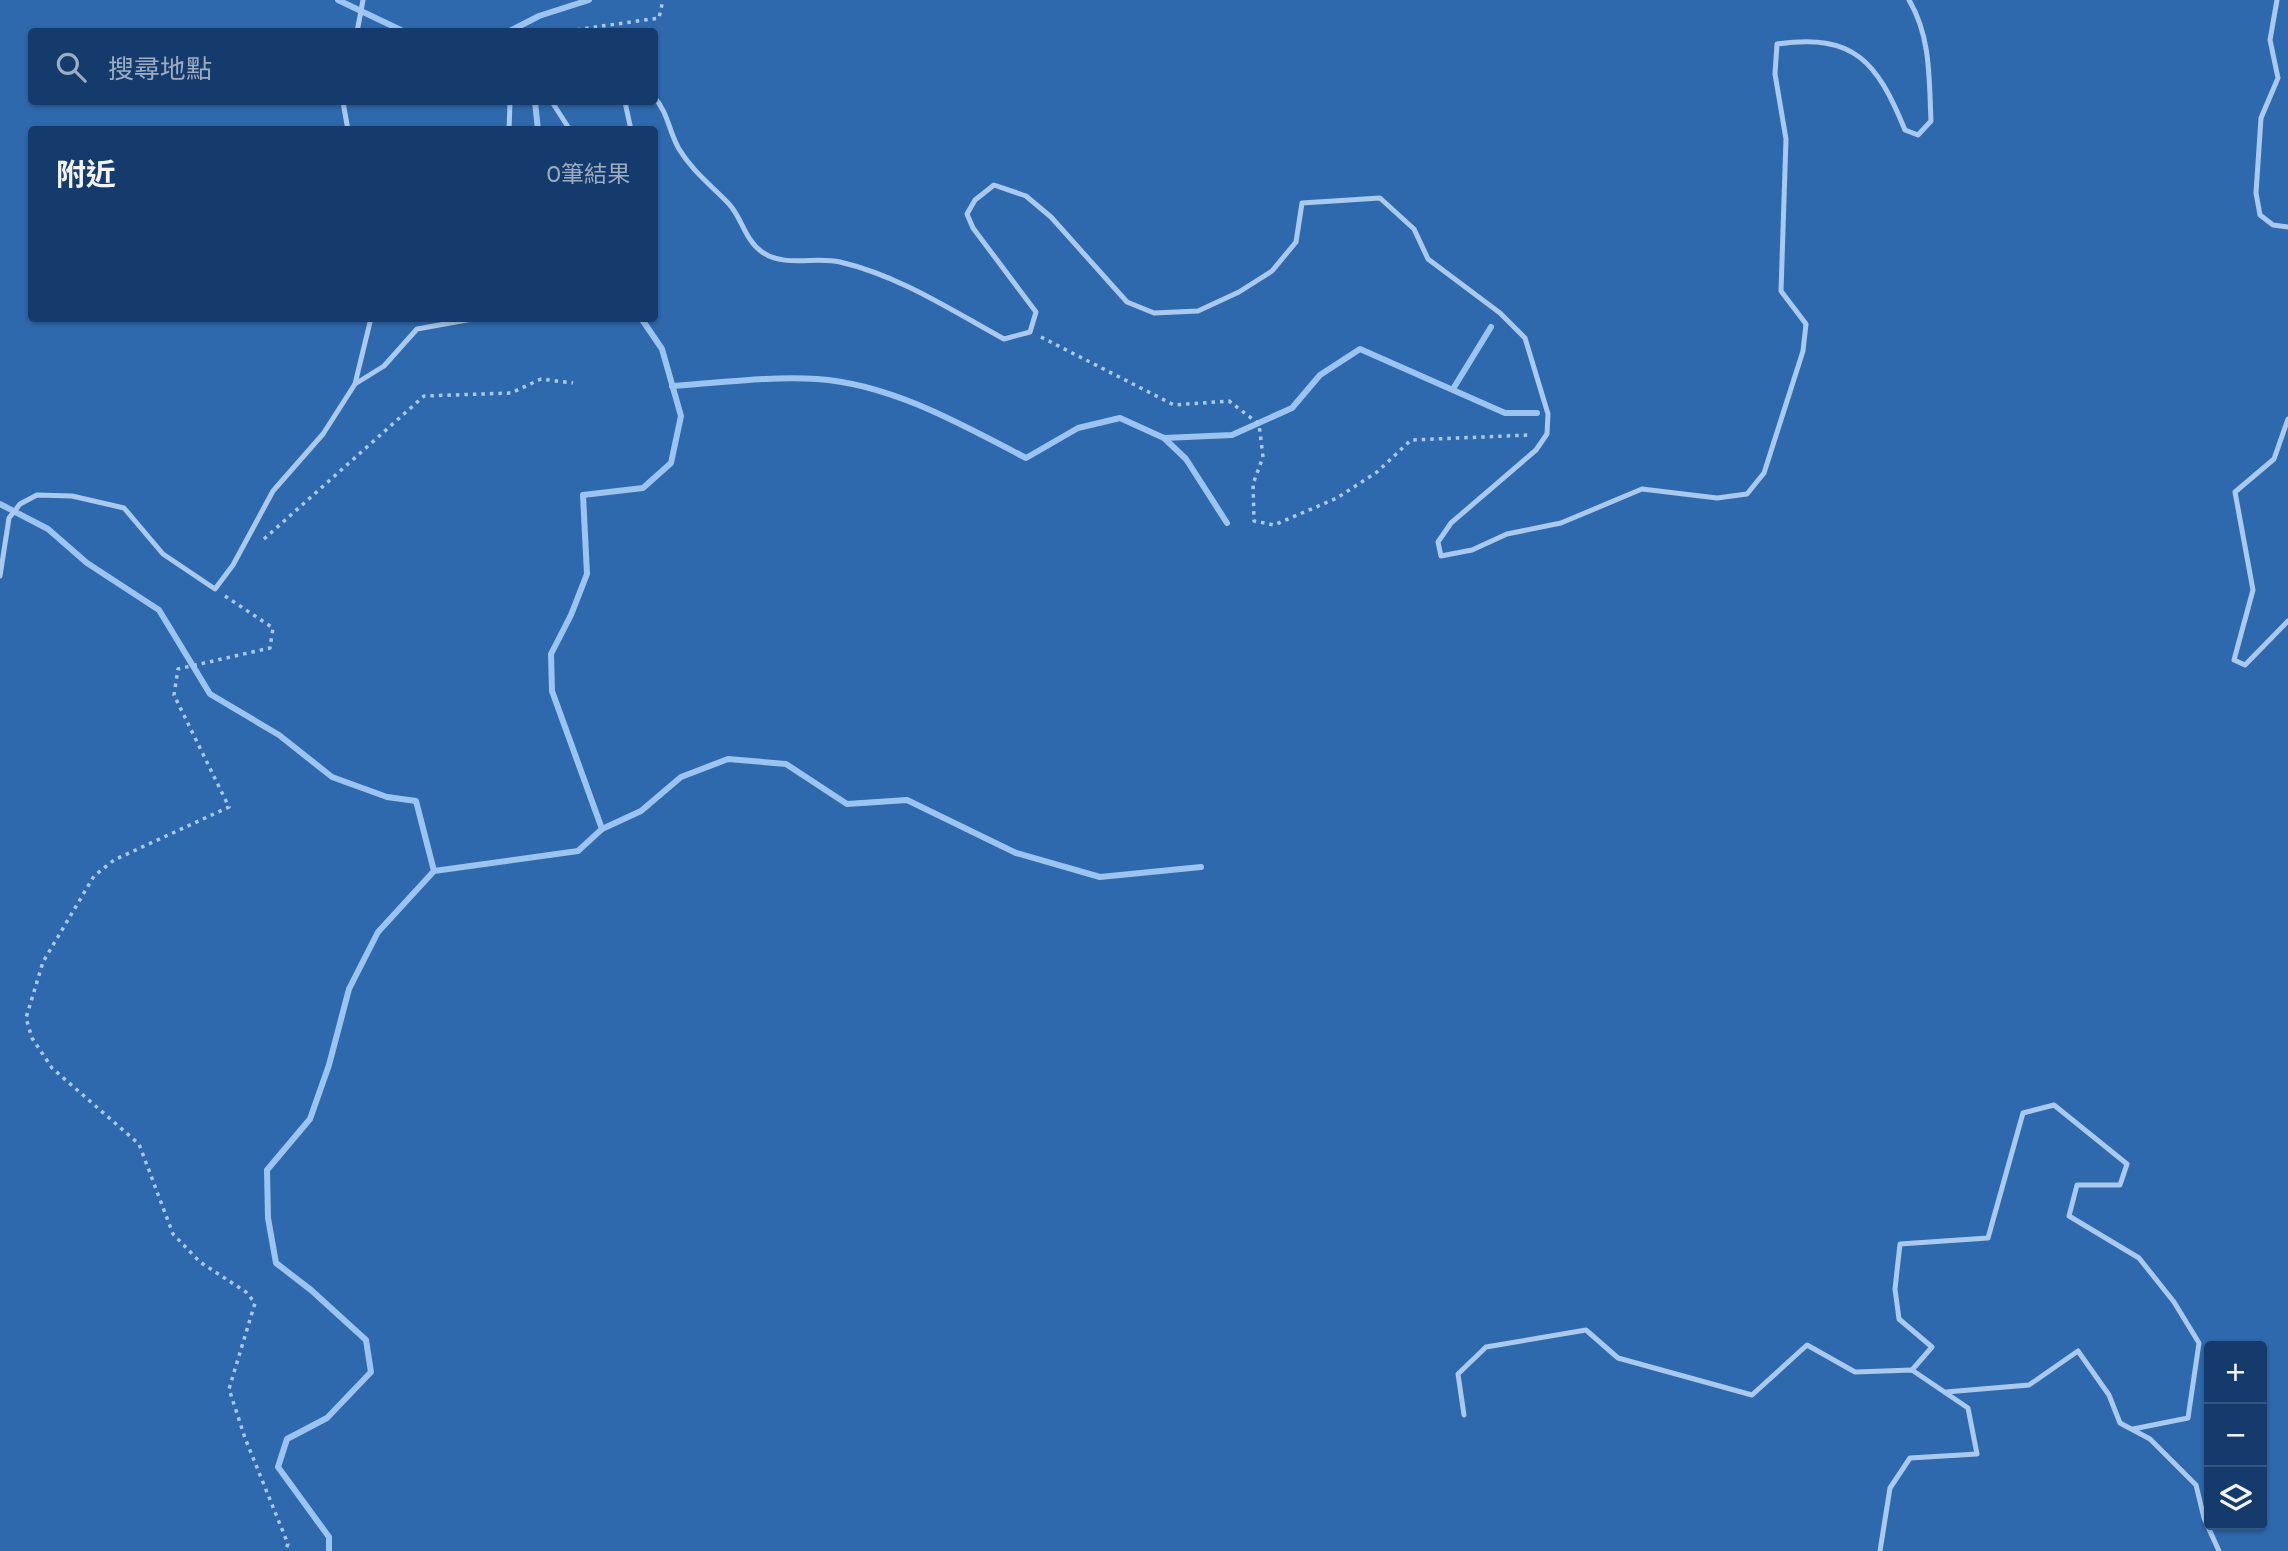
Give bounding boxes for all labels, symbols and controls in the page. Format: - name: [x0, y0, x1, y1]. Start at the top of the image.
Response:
- search box: [28, 28, 658, 105]
- icon: search: [52, 48, 90, 86]
- text: 搜尋地點: [108, 54, 212, 85]
- text: 附近: [56, 157, 116, 194]
- text: 0筆結果: [547, 161, 630, 189]
- map controls: [2204, 1341, 2267, 1530]
- button: +: [2204, 1341, 2267, 1404]
- button: −: [2204, 1404, 2267, 1467]
- button: layers: [2204, 1467, 2267, 1530]

